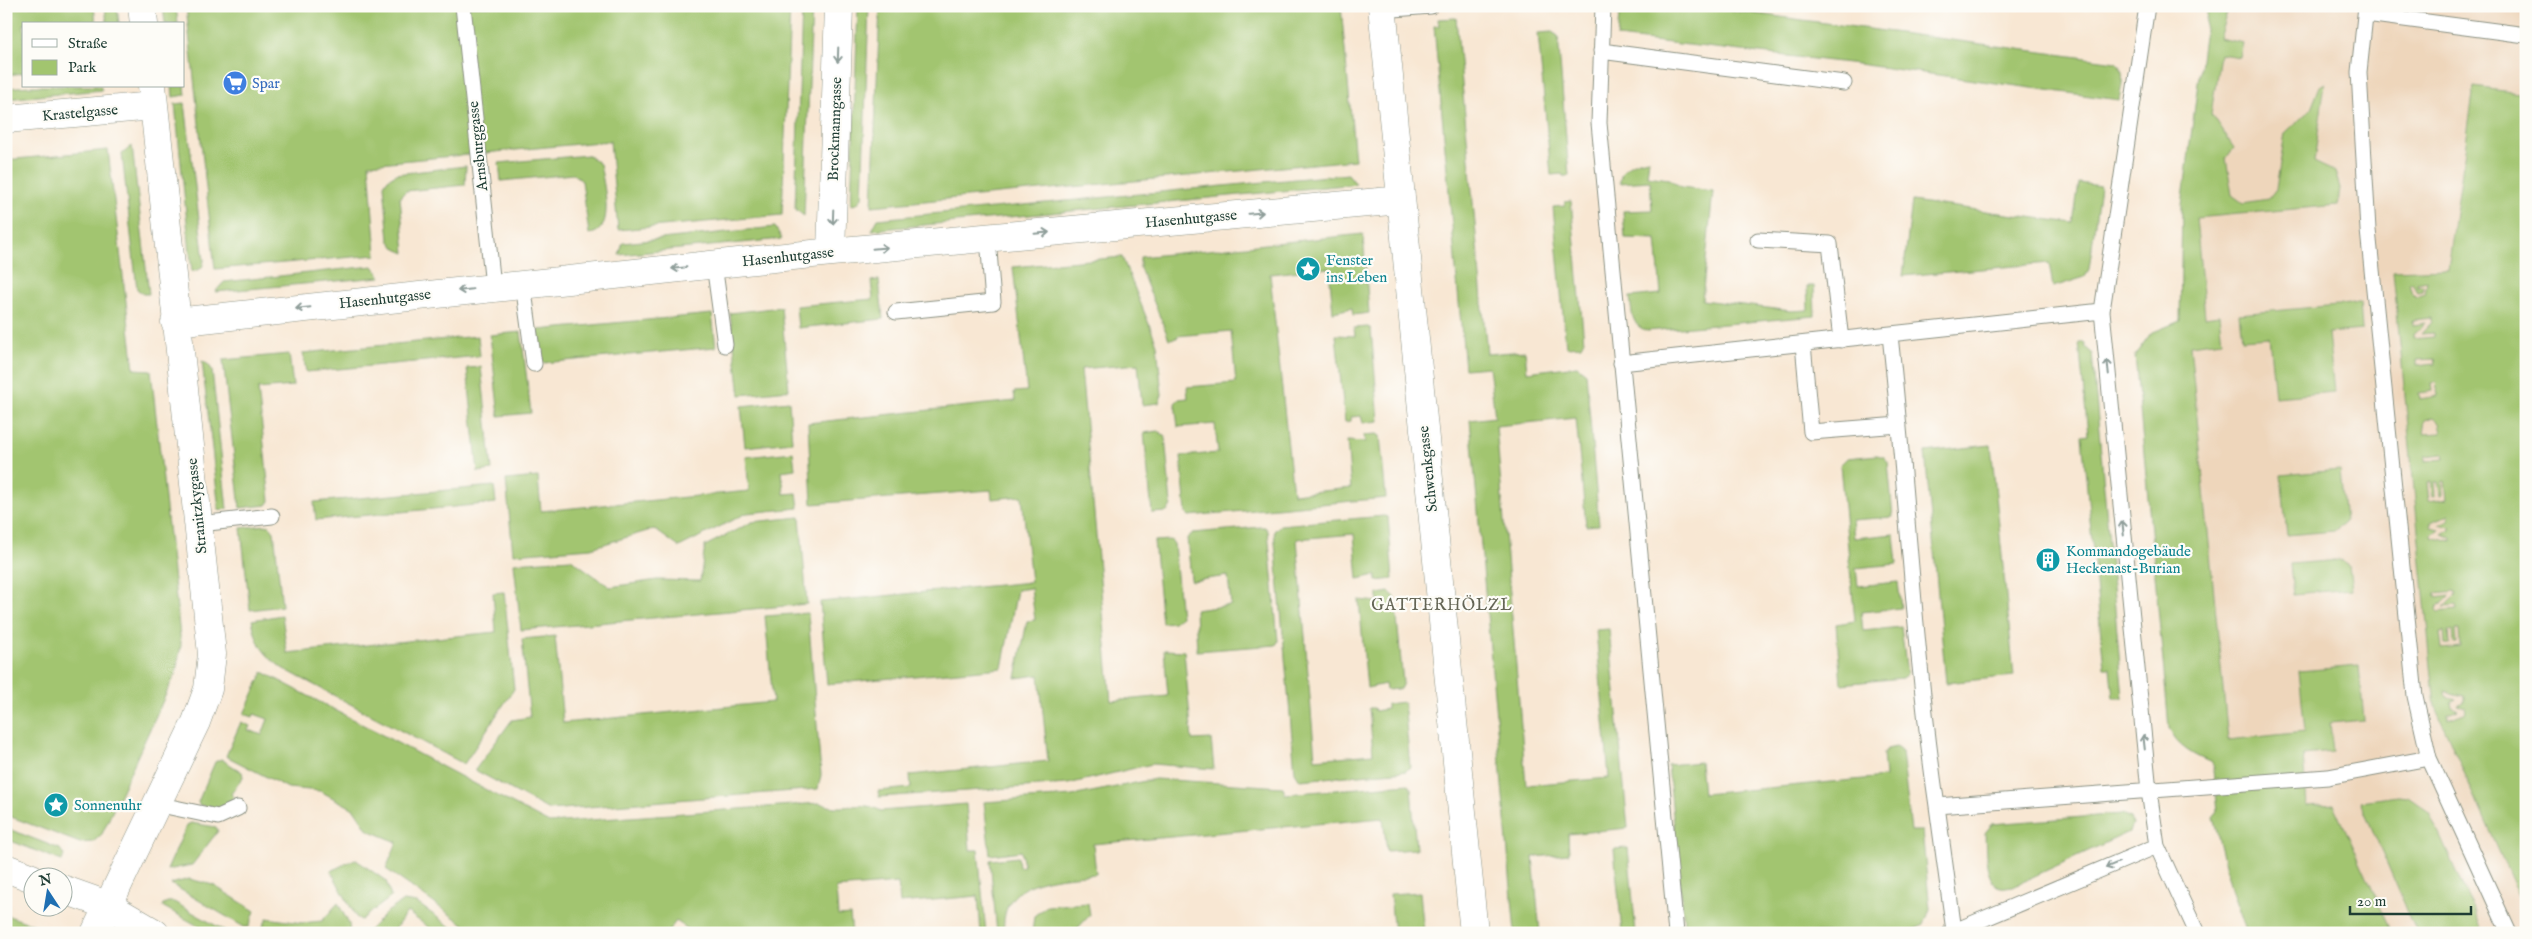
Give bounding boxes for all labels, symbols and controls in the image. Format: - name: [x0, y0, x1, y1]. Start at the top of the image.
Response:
- legend: [22, 22, 185, 88]
- text: Straße: [68, 34, 108, 53]
- one-way arrow: [833, 46, 843, 63]
- text: Park: [68, 58, 98, 77]
- supermarket icon: Spar: [222, 70, 248, 96]
- place label: Spar: [252, 74, 280, 93]
- street label: Brockmanngasse: [824, 77, 846, 181]
- street label: Krastelgasse: [41, 100, 119, 126]
- street label: Arnsburggasse: [464, 100, 492, 193]
- street label: Hasenhutgasse: [1144, 206, 1238, 232]
- one-way arrow: [1248, 208, 1264, 218]
- one-way arrow: [828, 209, 837, 225]
- one-way arrow: [1034, 228, 1050, 237]
- street label: Hasenhutgasse: [741, 243, 835, 271]
- one-way arrow: [872, 243, 888, 253]
- place label: Fenster ins Leben: [1326, 251, 1387, 287]
- place icon: Fenster ins Leben: [1295, 256, 1321, 282]
- one-way arrow: [671, 263, 687, 273]
- street label: Hasenhutgasse: [338, 285, 432, 313]
- one-way arrow: [457, 285, 473, 295]
- one-way arrow: [296, 303, 312, 313]
- one-way arrow: [2103, 359, 2112, 375]
- street label: Schwenkgasse: [1414, 425, 1442, 513]
- street label: Stranitzkygasse: [183, 457, 211, 555]
- one-way arrow: [2118, 521, 2128, 537]
- place label: Kommandogebäude Heckenast-Burian: [2066, 542, 2191, 578]
- building icon: Kommandogebäude Heckenast-Burian: [2035, 547, 2061, 573]
- district label: GATTERHÖLZL: [1371, 595, 1513, 616]
- one-way arrow: [2139, 735, 2149, 751]
- place icon: Sonnenuhr: [43, 792, 69, 818]
- place label: Sonnenuhr: [74, 796, 142, 815]
- one-way arrow: [2105, 860, 2120, 870]
- north arrow: [22, 866, 72, 916]
- text: N: [37, 870, 53, 891]
- scale bar: [2350, 884, 2471, 916]
- text: 20 m: [2357, 892, 2387, 911]

